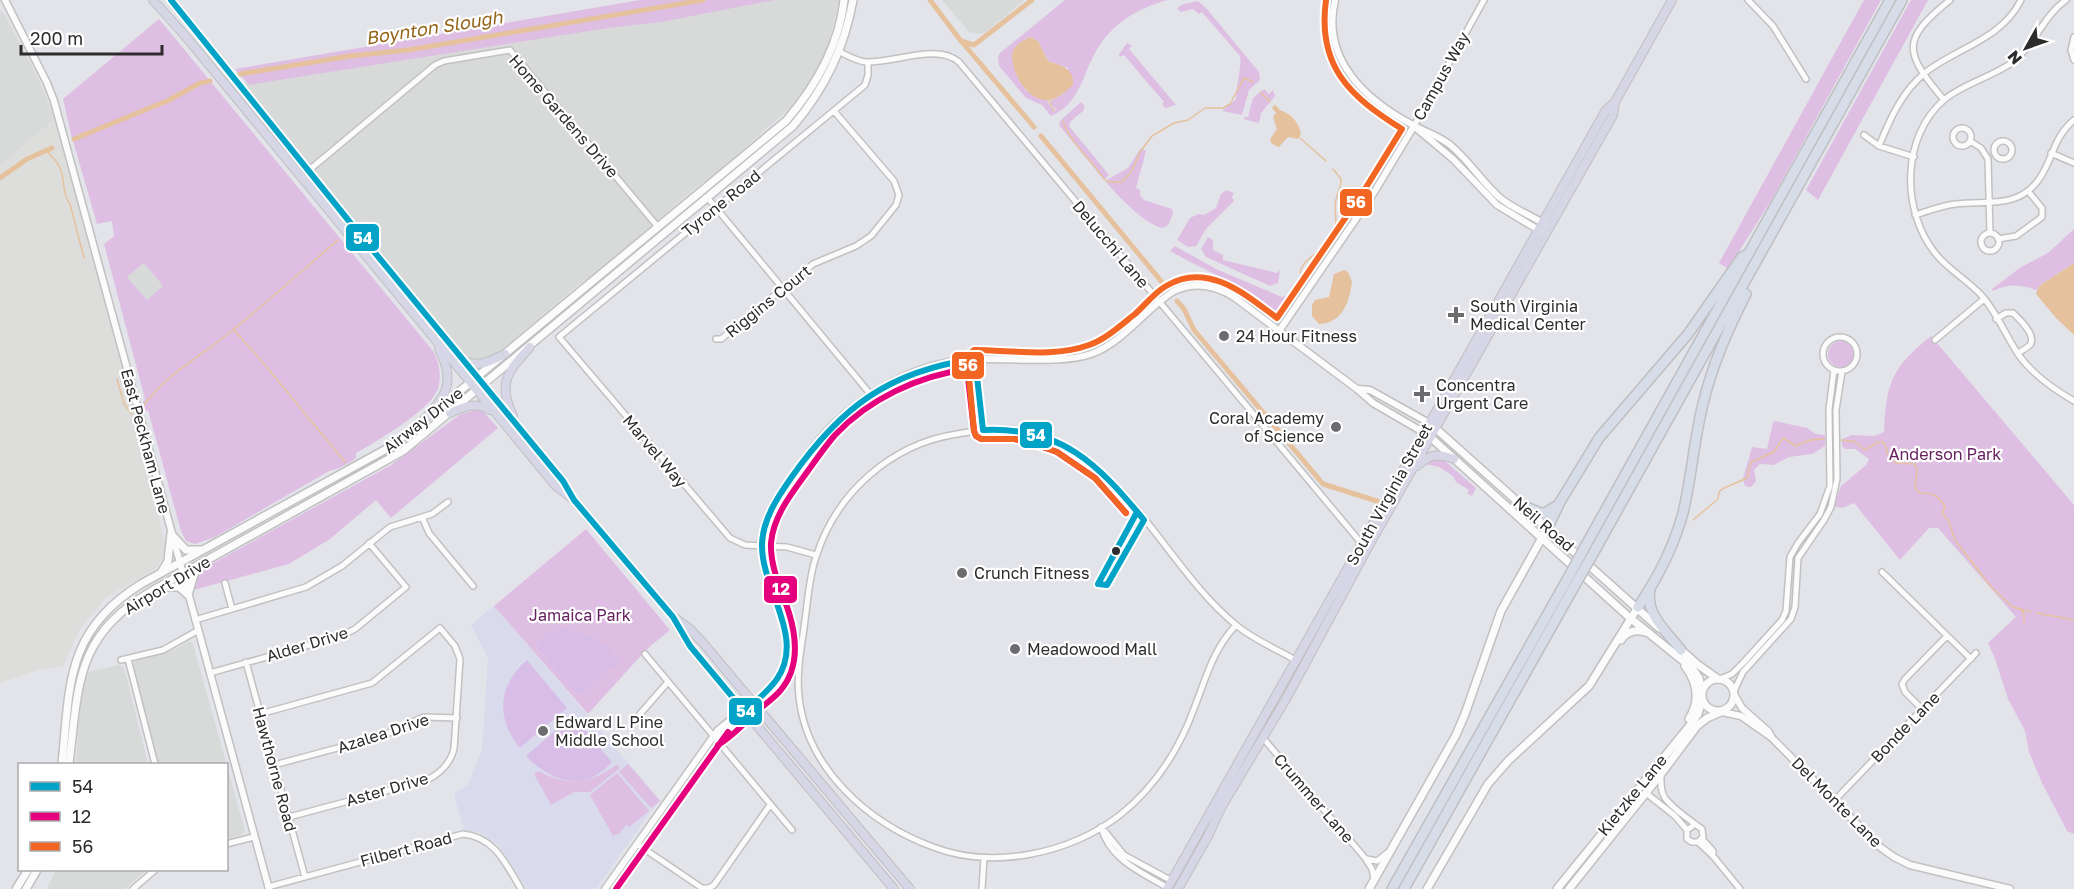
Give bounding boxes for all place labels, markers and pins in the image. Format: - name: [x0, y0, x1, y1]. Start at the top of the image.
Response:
- place label: South Virginia Medical Center: [1470, 296, 1586, 334]
- marker: South Virginia Medical Center: [1447, 306, 1465, 324]
- place label: 24 Hour Fitness: [1236, 326, 1357, 346]
- marker: 24 Hour Fitness: [1217, 329, 1231, 343]
- place label: Concentra Urgent Care: [1436, 375, 1528, 413]
- marker: Concentra Urgent Care: [1413, 385, 1431, 403]
- place label: Coral Academy of Science: [1209, 408, 1324, 446]
- marker: Coral Academy of Science: [1329, 420, 1343, 434]
- unlabelled marker: [1110, 545, 1122, 557]
- place label: Crunch Fitness: [974, 563, 1090, 583]
- marker: Crunch Fitness: [955, 566, 969, 580]
- place label: Meadowood Mall: [1027, 639, 1157, 659]
- marker: Meadowood Mall: [1008, 642, 1022, 656]
- place label: Edward L Pine Middle School: [555, 712, 664, 750]
- marker: Edward L Pine Middle School: [536, 724, 550, 738]

